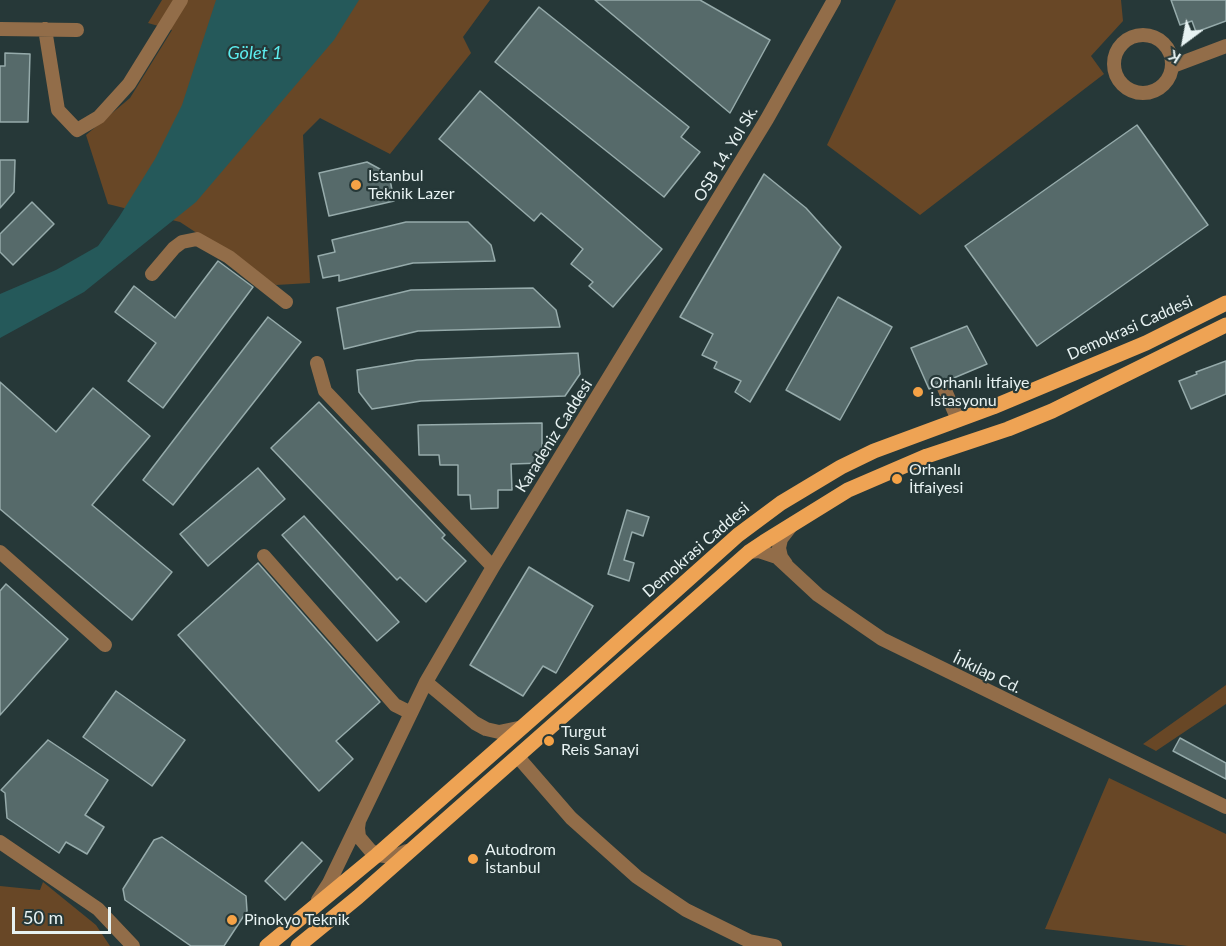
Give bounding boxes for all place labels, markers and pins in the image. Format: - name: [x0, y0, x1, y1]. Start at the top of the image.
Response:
- place label: Istanbul Teknik Lazer: [368, 166, 455, 204]
- marker: Istanbul Teknik Lazer: [349, 178, 363, 192]
- place label: Orhanlı İtfaiye İstasyonu: [930, 373, 1029, 411]
- marker: Orhanlı İtfaiye İstasyonu: [911, 385, 925, 399]
- place label: Orhanlı İtfaiyesi: [909, 460, 963, 498]
- marker: Orhanlı İtfaiyesi: [890, 472, 904, 486]
- place label: Turgut Reis Sanayi: [561, 722, 639, 760]
- marker: Turgut Reis Sanayi: [542, 734, 556, 748]
- place label: Autodrom İstanbul: [485, 840, 556, 878]
- marker: Autodrom İstanbul: [466, 852, 480, 866]
- place label: Pinokyo Teknik: [244, 910, 350, 930]
- marker: Pinokyo Teknik: [225, 913, 239, 927]

